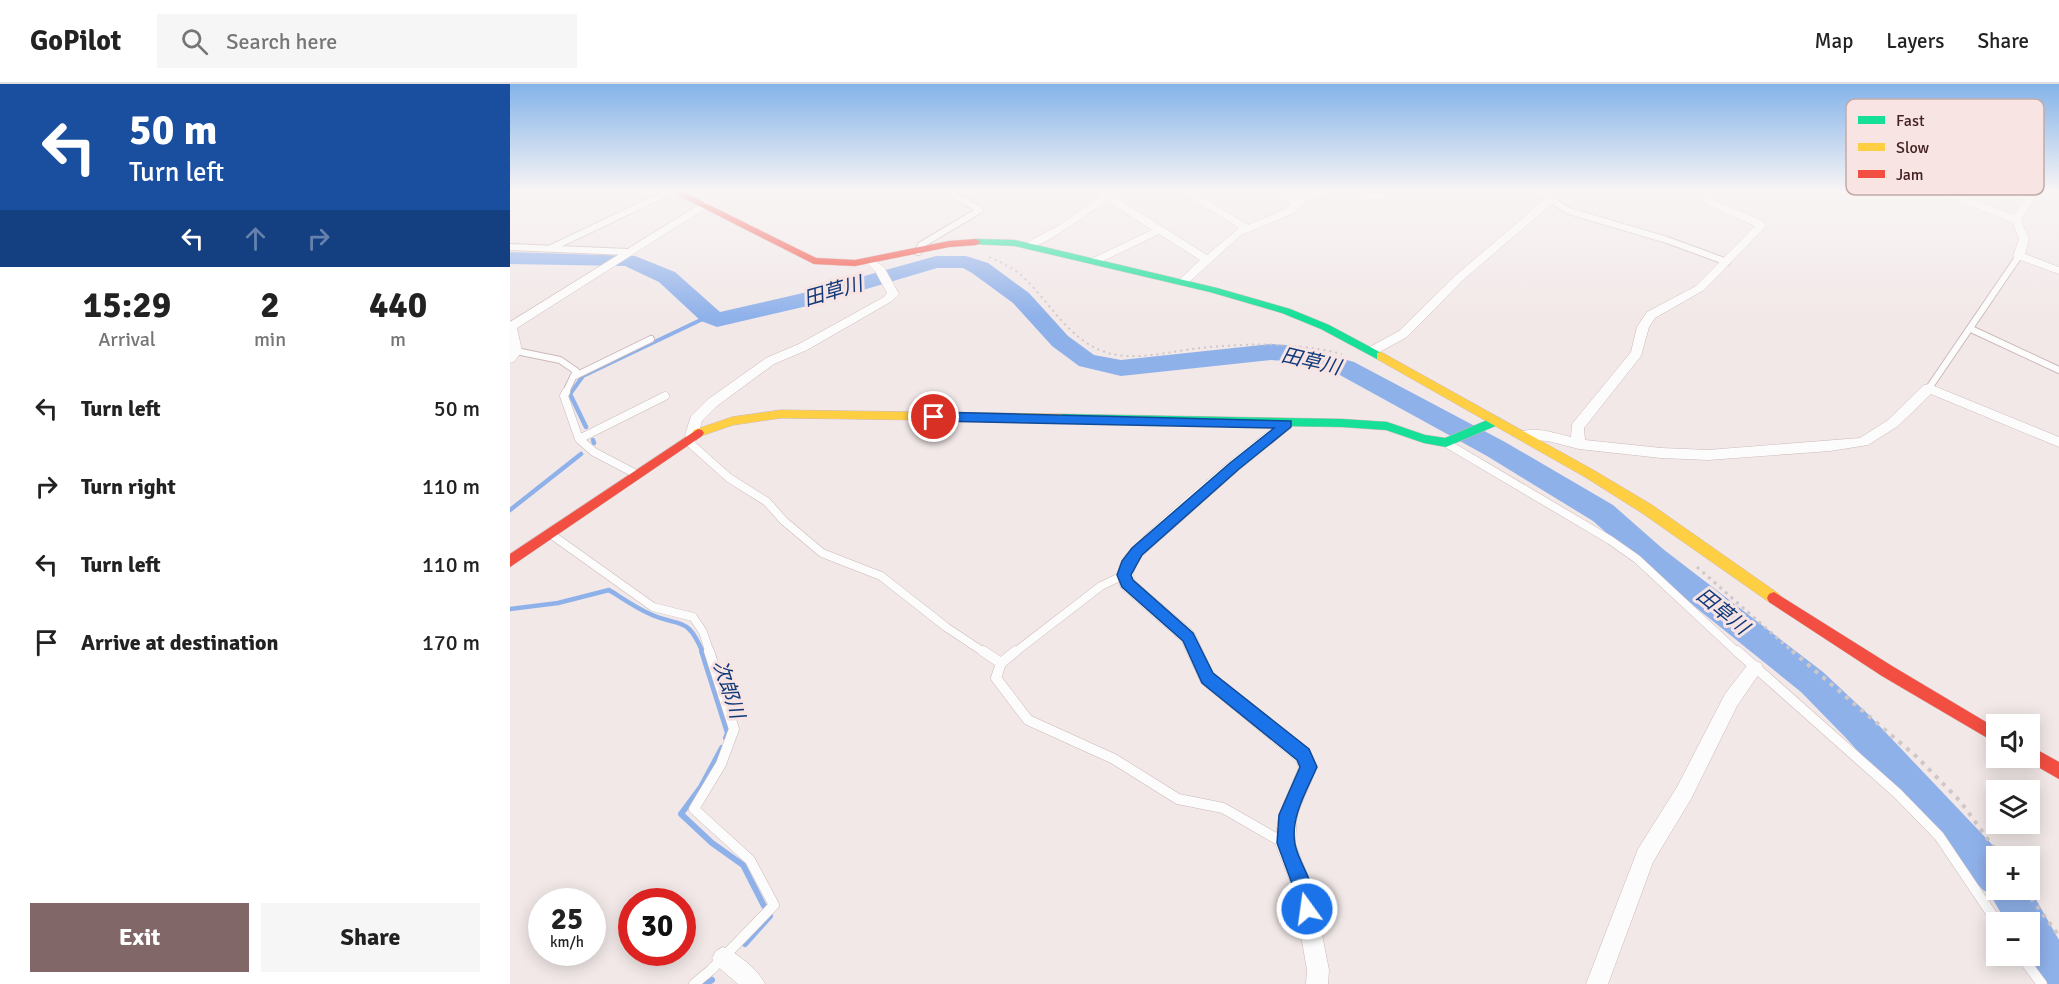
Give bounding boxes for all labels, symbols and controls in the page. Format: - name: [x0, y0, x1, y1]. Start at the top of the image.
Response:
- search box: [157, 14, 577, 68]
- text: GoPilot: [30, 24, 121, 58]
- icon: search: [178, 25, 211, 58]
- text: Search here: [226, 28, 337, 55]
- text: Map: [1815, 28, 1853, 54]
- text: Layers: [1886, 28, 1944, 54]
- text: Share: [1977, 28, 2029, 54]
- legend: [1846, 99, 2044, 195]
- text: 50 m: [129, 105, 218, 156]
- icon: left: [30, 108, 108, 186]
- text: Fast: [1896, 111, 1925, 131]
- text: Slow: [1896, 138, 1930, 158]
- text: Turn left: [129, 156, 224, 189]
- text: Jam: [1896, 165, 1924, 185]
- icon: left: [176, 222, 209, 255]
- icon: ahead: [239, 222, 272, 255]
- icon: right: [302, 222, 335, 255]
- water label: 田草川: [801, 271, 867, 312]
- text: 15:29: [83, 283, 171, 328]
- text: 2: [260, 283, 280, 328]
- text: 440: [369, 283, 427, 328]
- text: Arrival: [98, 327, 156, 352]
- text: min: [254, 327, 286, 352]
- text: m: [390, 327, 406, 352]
- water label: 田草川: [1279, 343, 1345, 381]
- pin: [908, 391, 959, 442]
- icon: left: [30, 392, 63, 425]
- text: Turn left: [81, 395, 161, 422]
- text: 50 m: [434, 395, 480, 422]
- icon: arrive: [917, 400, 950, 433]
- icon: right: [30, 470, 63, 503]
- text: Turn right: [81, 473, 176, 500]
- text: 110 m: [422, 473, 480, 500]
- icon: left: [30, 548, 63, 581]
- text: Turn left: [81, 551, 161, 578]
- text: 110 m: [422, 551, 480, 578]
- water label: 田草川: [1692, 583, 1755, 641]
- icon: arrive: [30, 626, 63, 659]
- text: Arrive at destination: [81, 629, 278, 656]
- text: 170 m: [422, 629, 480, 656]
- water label: 次郎川: [707, 657, 750, 723]
- map controls: [1986, 714, 2040, 966]
- button: sound: [1986, 714, 2040, 768]
- button: layers: [1986, 780, 2040, 834]
- button: +: [1986, 846, 2040, 900]
- position arrow: [1275, 877, 1339, 941]
- speed limit sign: 30: [618, 888, 696, 966]
- text: 25: [551, 901, 583, 938]
- button: Exit: [30, 903, 249, 972]
- button: Share: [261, 903, 480, 972]
- button: −: [1986, 912, 2040, 966]
- text: km/h: [550, 933, 584, 951]

